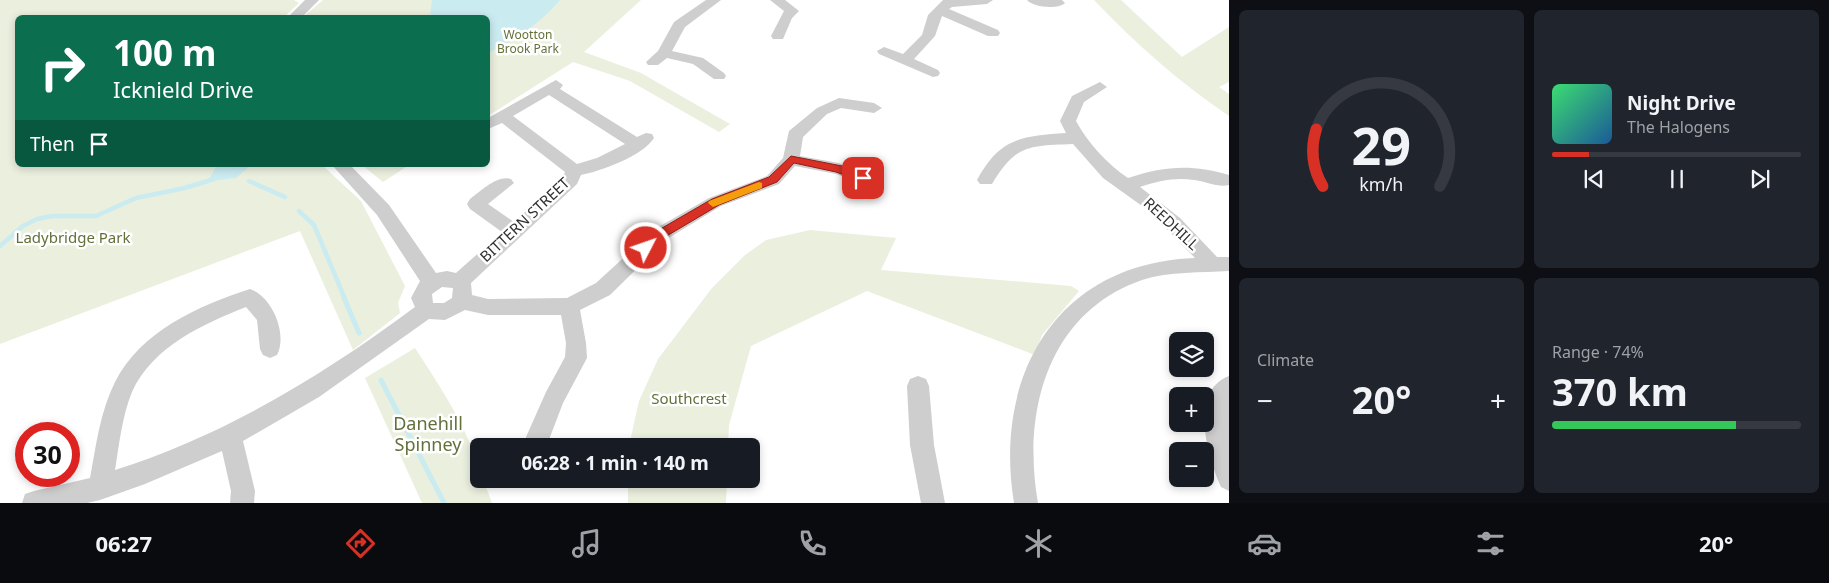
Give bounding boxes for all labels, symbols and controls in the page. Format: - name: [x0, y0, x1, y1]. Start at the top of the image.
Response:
- park label: Wootton Brook Park: [497, 26, 560, 57]
- text: 100 m: [113, 29, 216, 76]
- icon: right: [30, 35, 95, 100]
- text: Icknield Drive: [113, 74, 254, 104]
- text: Night Drive: [1627, 90, 1736, 116]
- text: 29: [1352, 109, 1411, 180]
- text: The Halogens: [1627, 116, 1730, 138]
- icon: arrive: [85, 130, 113, 158]
- text: Then: [30, 131, 75, 157]
- pin: [842, 157, 884, 199]
- icon: arrive: [849, 164, 877, 192]
- icon: previous: [1580, 165, 1608, 193]
- icon: pause: [1663, 165, 1691, 193]
- icon: next: [1746, 165, 1774, 193]
- street label: BITTERN STREET: [475, 172, 574, 266]
- text: km/h: [1360, 172, 1403, 196]
- street label: REEDHILL: [1140, 192, 1204, 254]
- position arrow: [619, 221, 671, 273]
- park label: Ladybridge Park: [16, 227, 130, 247]
- map controls: [1169, 332, 1214, 487]
- button: layers: [1169, 332, 1214, 377]
- text: Range · 74%: [1552, 341, 1644, 363]
- text: Climate: [1257, 349, 1314, 371]
- text: 370 km: [1552, 365, 1688, 417]
- text: 20°: [1352, 373, 1411, 425]
- text: −: [1257, 381, 1273, 419]
- text: +: [1490, 381, 1506, 419]
- button: +: [1169, 387, 1214, 432]
- park label: Southcrest: [651, 388, 727, 408]
- park label: Danehill Spinney: [393, 411, 463, 456]
- speed limit sign: 30: [15, 422, 80, 487]
- button: −: [1169, 442, 1214, 487]
- text: 06:28 · 1 min · 140 m: [521, 450, 709, 476]
- icon: directions: [343, 526, 378, 561]
- icon: music: [569, 526, 604, 561]
- icon: phone: [795, 526, 830, 561]
- icon: climate: [1021, 526, 1056, 561]
- icon: car: [1247, 526, 1282, 561]
- icon: filters: [1473, 526, 1508, 561]
- text: 06:27: [95, 528, 152, 558]
- text: 20°: [1699, 528, 1733, 558]

